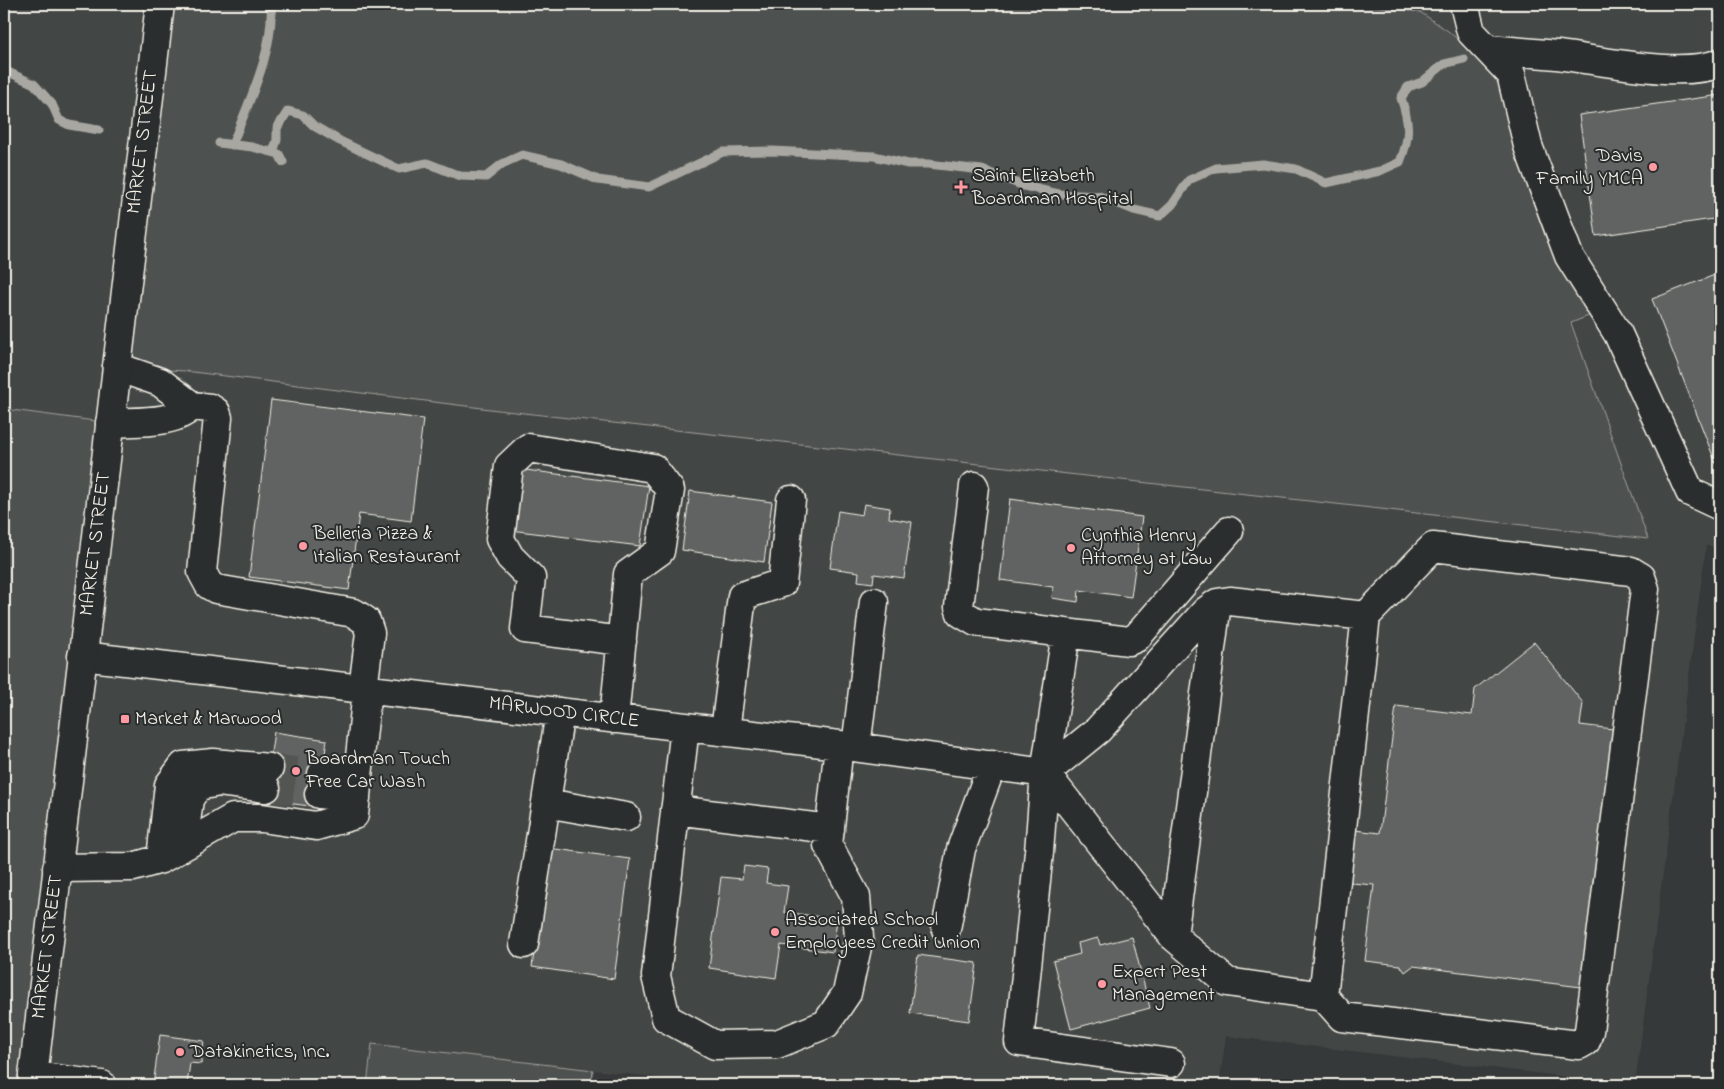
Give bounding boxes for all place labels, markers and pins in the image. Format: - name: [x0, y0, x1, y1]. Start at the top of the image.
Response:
- place label: Davis Family YMCA: [1535, 142, 1643, 194]
- marker: Davis Family YMCA: [1647, 161, 1659, 173]
- place label: Saint Elizabeth Boardman Hospital: [971, 162, 1133, 214]
- marker: Saint Elizabeth Boardman Hospital: [954, 180, 968, 194]
- place label: Belleria Pizza & Italian Restaurant: [312, 520, 461, 572]
- place label: Cynthia Henry Attorney at Law: [1081, 522, 1212, 574]
- marker: Belleria Pizza & Italian Restaurant: [297, 540, 309, 552]
- marker: Cynthia Henry Attorney at Law: [1065, 542, 1077, 554]
- place label: Market & Marwood: [135, 705, 282, 734]
- marker: Market & Marwood: [119, 713, 131, 725]
- place label: Boardman Touch Free Car Wash: [305, 745, 450, 797]
- marker: Boardman Touch Free Car Wash: [290, 765, 302, 777]
- place label: Associated School Employees Credit Union: [785, 906, 980, 958]
- marker: Associated School Employees Credit Union: [769, 926, 781, 938]
- place label: Expert Pest Management: [1112, 958, 1215, 1011]
- marker: Expert Pest Management: [1096, 978, 1108, 990]
- place label: Datakinetics, Inc.: [189, 1038, 330, 1067]
- marker: Datakinetics, Inc.: [174, 1046, 186, 1058]

